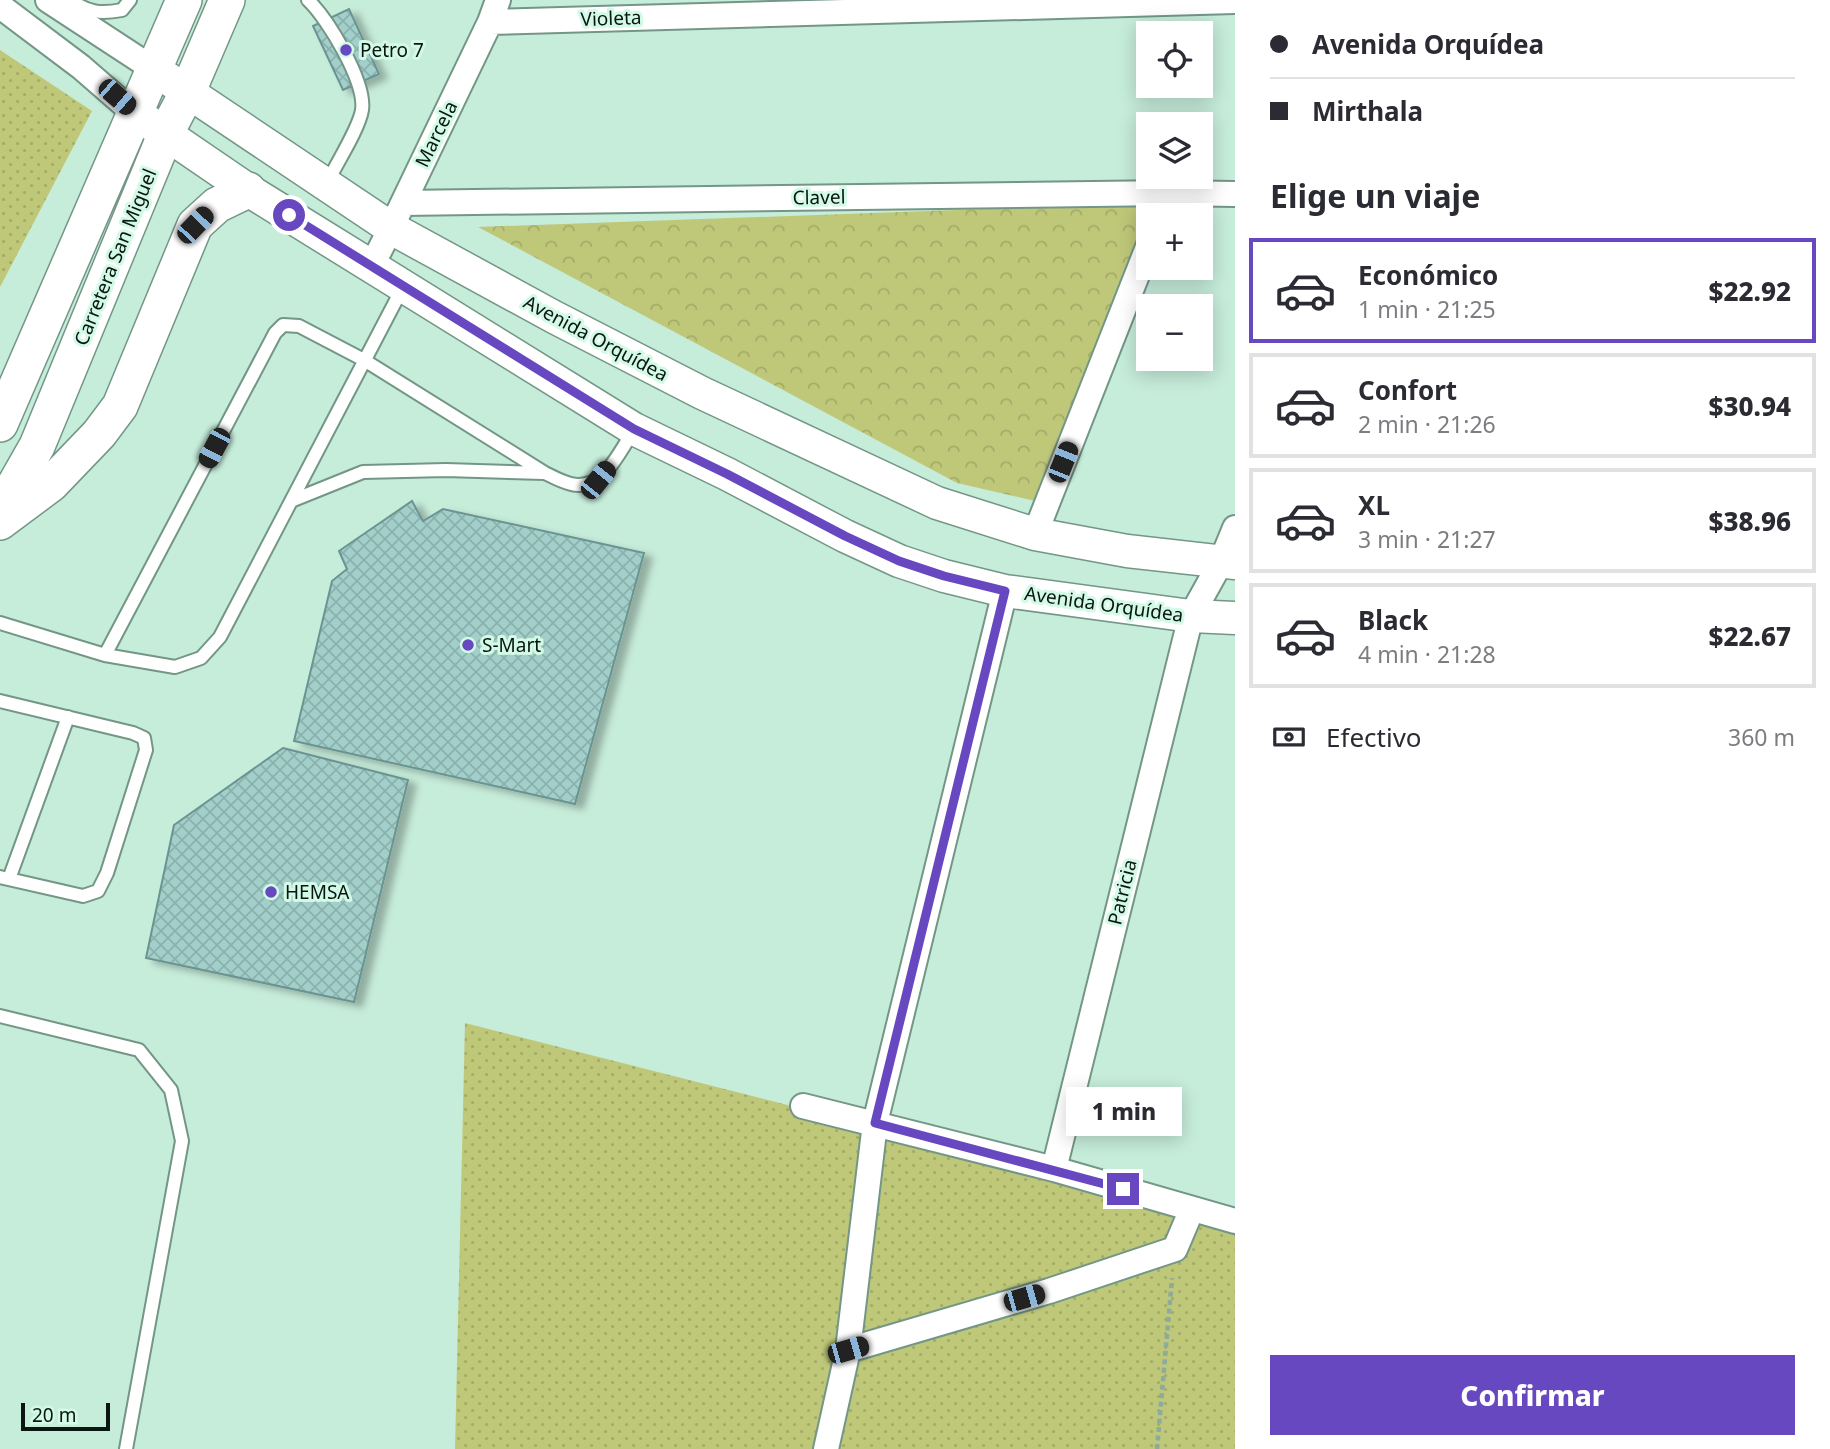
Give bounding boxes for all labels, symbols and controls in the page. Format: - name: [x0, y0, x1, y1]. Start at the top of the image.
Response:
- street label: Violeta: [580, 4, 642, 32]
- map controls: [1136, 21, 1213, 371]
- button: locate: [1136, 21, 1213, 98]
- text: Avenida Orquídea: [1312, 26, 1544, 62]
- place label: Petro 7: [360, 37, 424, 63]
- marker: Petro 7: [338, 42, 354, 58]
- car: [95, 75, 140, 119]
- text: Mirthala: [1312, 93, 1423, 129]
- street label: Marcela: [409, 96, 463, 172]
- button: layers: [1136, 112, 1213, 189]
- street label: Carretera San Miguel: [68, 165, 162, 349]
- text: Elige un viaje: [1270, 174, 1480, 217]
- street label: Clavel: [792, 184, 846, 210]
- route start: [273, 199, 305, 231]
- car: [173, 203, 218, 247]
- button: +: [1136, 203, 1213, 280]
- text: Económico: [1358, 257, 1498, 293]
- icon: car: [1274, 259, 1337, 322]
- text: $22.92: [1709, 273, 1791, 309]
- street label: Avenida Orquídea: [519, 289, 673, 387]
- text: 1 min · 21:25: [1358, 293, 1496, 325]
- button: −: [1136, 294, 1213, 371]
- text: Confort: [1358, 372, 1457, 408]
- icon: car: [1274, 374, 1337, 437]
- text: $30.94: [1709, 388, 1791, 424]
- text: 2 min · 21:26: [1358, 408, 1496, 440]
- car: [195, 425, 234, 471]
- car: [1046, 439, 1081, 485]
- car: [577, 457, 620, 503]
- text: XL: [1358, 487, 1390, 523]
- icon: car: [1274, 489, 1337, 552]
- text: $38.96: [1709, 503, 1791, 539]
- text: 3 min · 21:27: [1358, 523, 1496, 555]
- street label: Avenida Orquídea: [1023, 580, 1185, 628]
- text: Black: [1358, 602, 1428, 638]
- icon: car: [1274, 604, 1337, 667]
- text: $22.67: [1709, 618, 1791, 654]
- place label: S-Mart: [482, 632, 541, 658]
- marker: S-Mart: [460, 637, 476, 653]
- text: 4 min · 21:28: [1358, 638, 1496, 670]
- icon: cash: [1270, 718, 1308, 756]
- text: Efectivo: [1326, 719, 1422, 755]
- text: 360 m: [1728, 721, 1795, 753]
- street label: Patricia: [1101, 857, 1143, 927]
- place label: HEMSA: [285, 879, 350, 905]
- marker: HEMSA: [263, 884, 279, 900]
- callout: 1 min: [1065, 1088, 1181, 1136]
- text: 1 min: [1092, 1095, 1156, 1127]
- route end: [1107, 1173, 1139, 1205]
- car: [1001, 1282, 1048, 1314]
- car: [825, 1334, 872, 1366]
- button: Confirmar: [1270, 1355, 1795, 1435]
- scale bar: [21, 1400, 110, 1432]
- text: 20 m: [32, 1402, 76, 1428]

